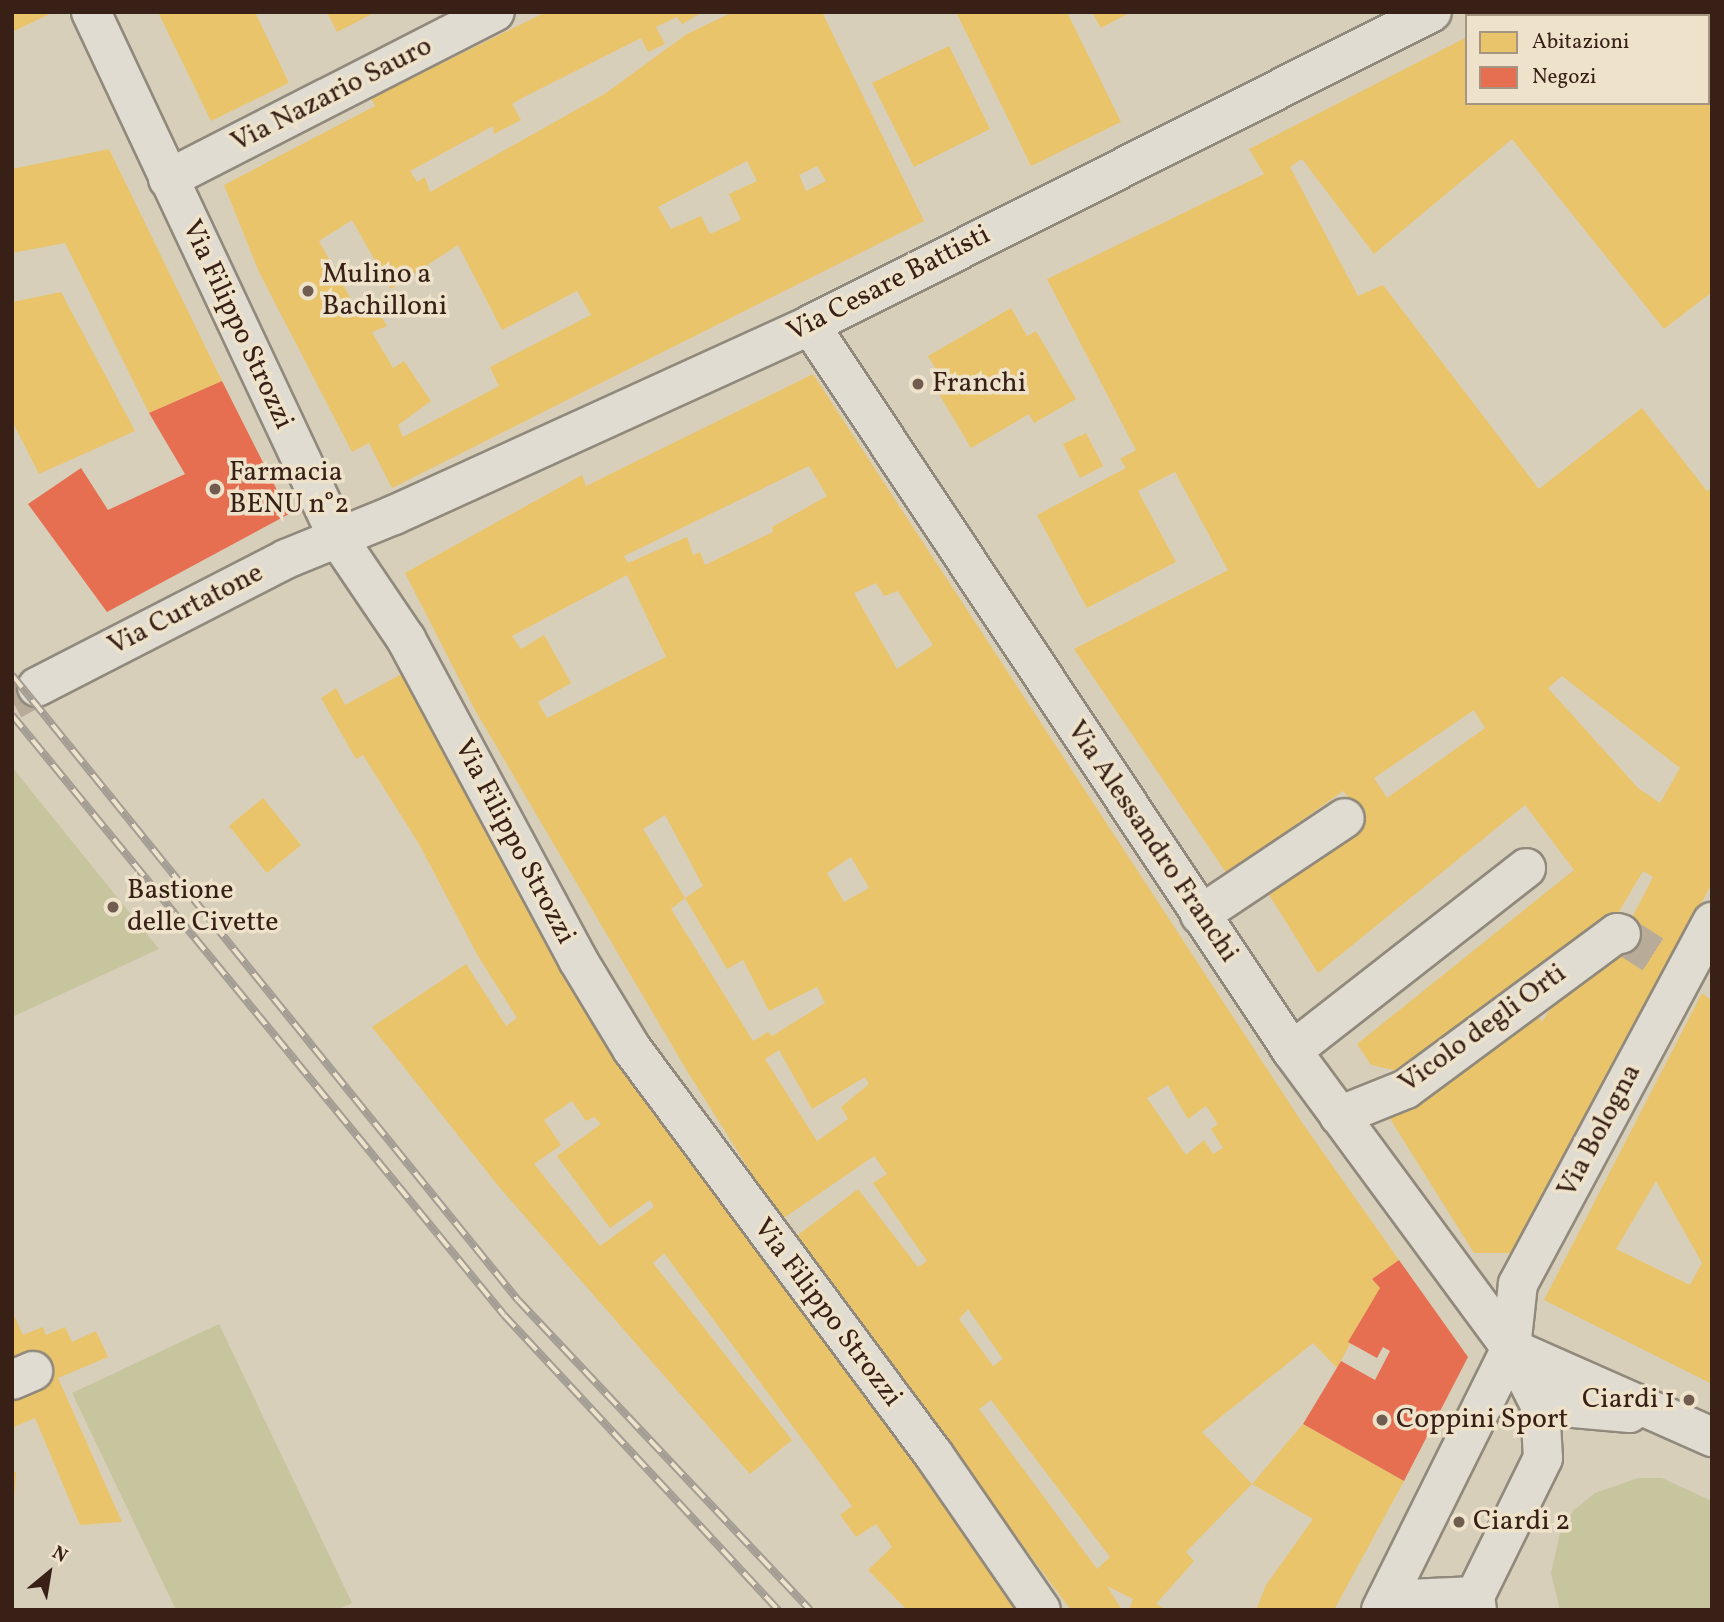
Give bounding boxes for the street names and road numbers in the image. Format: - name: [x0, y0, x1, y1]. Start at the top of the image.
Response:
- street label: Via Nazario Sauro: [226, 30, 438, 160]
- street label: Via Filippo Strozzi: [174, 215, 300, 435]
- street label: Via Cesare Battisti: [782, 218, 996, 350]
- street label: Via Curtatone: [103, 557, 269, 663]
- street label: Via Alessandro Franchi: [1059, 715, 1245, 969]
- street label: Via Filippo Strozzi: [446, 734, 582, 950]
- street label: Vicolo degli Orti: [1393, 957, 1573, 1101]
- street label: Via Bologna: [1551, 1059, 1649, 1203]
- street label: Via Filippo Strozzi: [745, 1212, 909, 1414]

